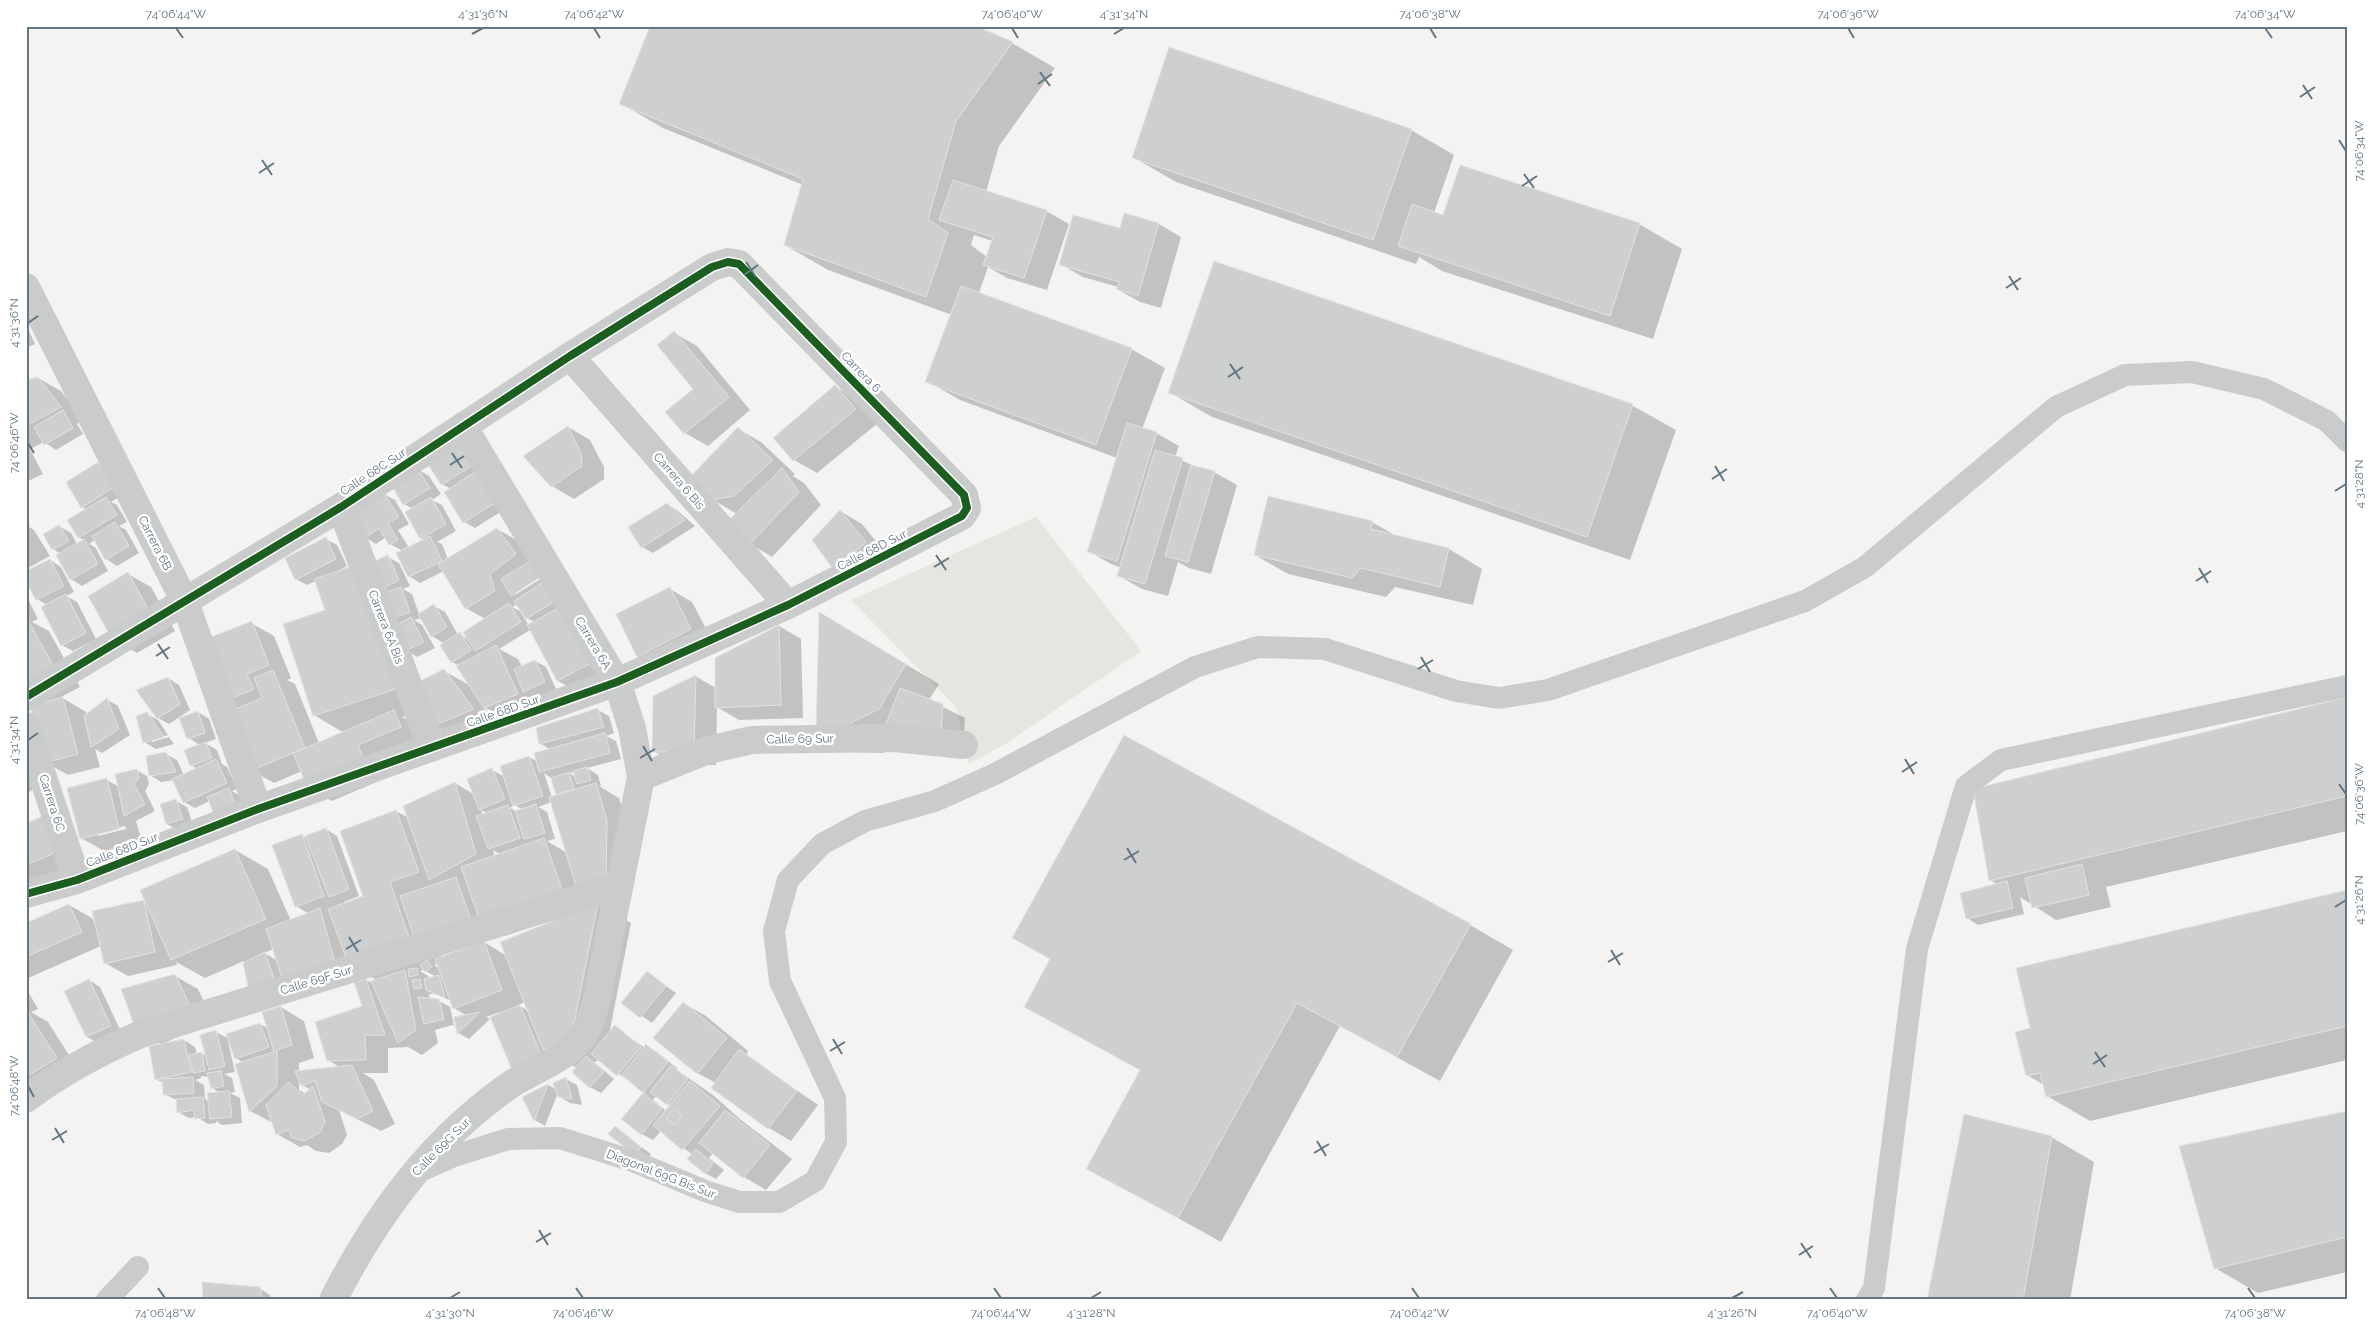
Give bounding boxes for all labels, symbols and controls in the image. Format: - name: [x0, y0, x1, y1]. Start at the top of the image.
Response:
- text: 74°06'44"W: [146, 7, 207, 21]
- text: 4°31'36"N: [458, 7, 508, 21]
- text: 74°06'42"W: [564, 7, 624, 21]
- text: 74°06'40"W: [981, 7, 1043, 21]
- text: 4°31'34"N: [1100, 7, 1148, 21]
- text: 74°06'38"W: [1399, 7, 1461, 21]
- text: 74°06'36"W: [1817, 7, 1879, 21]
- text: 74°06'34"W: [2234, 7, 2296, 21]
- text: 74°06'34"W: [2352, 120, 2366, 182]
- text: 4°31'36"N: [7, 298, 21, 348]
- street label: Carrera 6: [838, 349, 884, 395]
- text: 74°06'46"W: [7, 412, 21, 474]
- street label: Calle 68C Sur: [337, 445, 409, 498]
- street label: Carrera 6 Bis: [651, 450, 708, 512]
- text: 4°31'28"N: [2352, 459, 2366, 509]
- street label: Carrera 6B: [135, 514, 175, 572]
- street label: Calle 68D Sur: [835, 526, 910, 573]
- street label: Carrera 6A Bis: [365, 588, 407, 666]
- street label: Carrera 6A: [572, 614, 614, 672]
- street label: Calle 68D Sur: [465, 692, 542, 730]
- text: 4°31'34"N: [7, 716, 21, 764]
- street label: Calle 69 Sur: [766, 731, 835, 747]
- text: 74°06'36"W: [2352, 763, 2366, 825]
- street label: Carrera 6C: [36, 773, 68, 833]
- street label: Calle 68D Sur: [84, 830, 161, 870]
- text: 4°31'26"N: [2352, 875, 2366, 925]
- street label: Calle 69F Sur: [278, 962, 354, 998]
- text: 74°06'48"W: [7, 1055, 21, 1116]
- street label: Calle 69G Sur: [409, 1115, 473, 1179]
- street label: Diagonal 69G Bis Sur: [604, 1147, 718, 1202]
- text: 74°06'48"W: [135, 1306, 196, 1320]
- text: 4°31'30"N: [425, 1306, 475, 1320]
- text: 74°06'46"W: [552, 1306, 614, 1320]
- text: 74°06'44"W: [971, 1306, 1032, 1320]
- text: 4°31'28"N: [1066, 1306, 1116, 1320]
- text: 74°06'42"W: [1389, 1306, 1449, 1320]
- text: 4°31'26"N: [1707, 1306, 1757, 1320]
- text: 74°06'40"W: [1806, 1306, 1868, 1320]
- text: 74°06'38"W: [2224, 1306, 2286, 1320]

